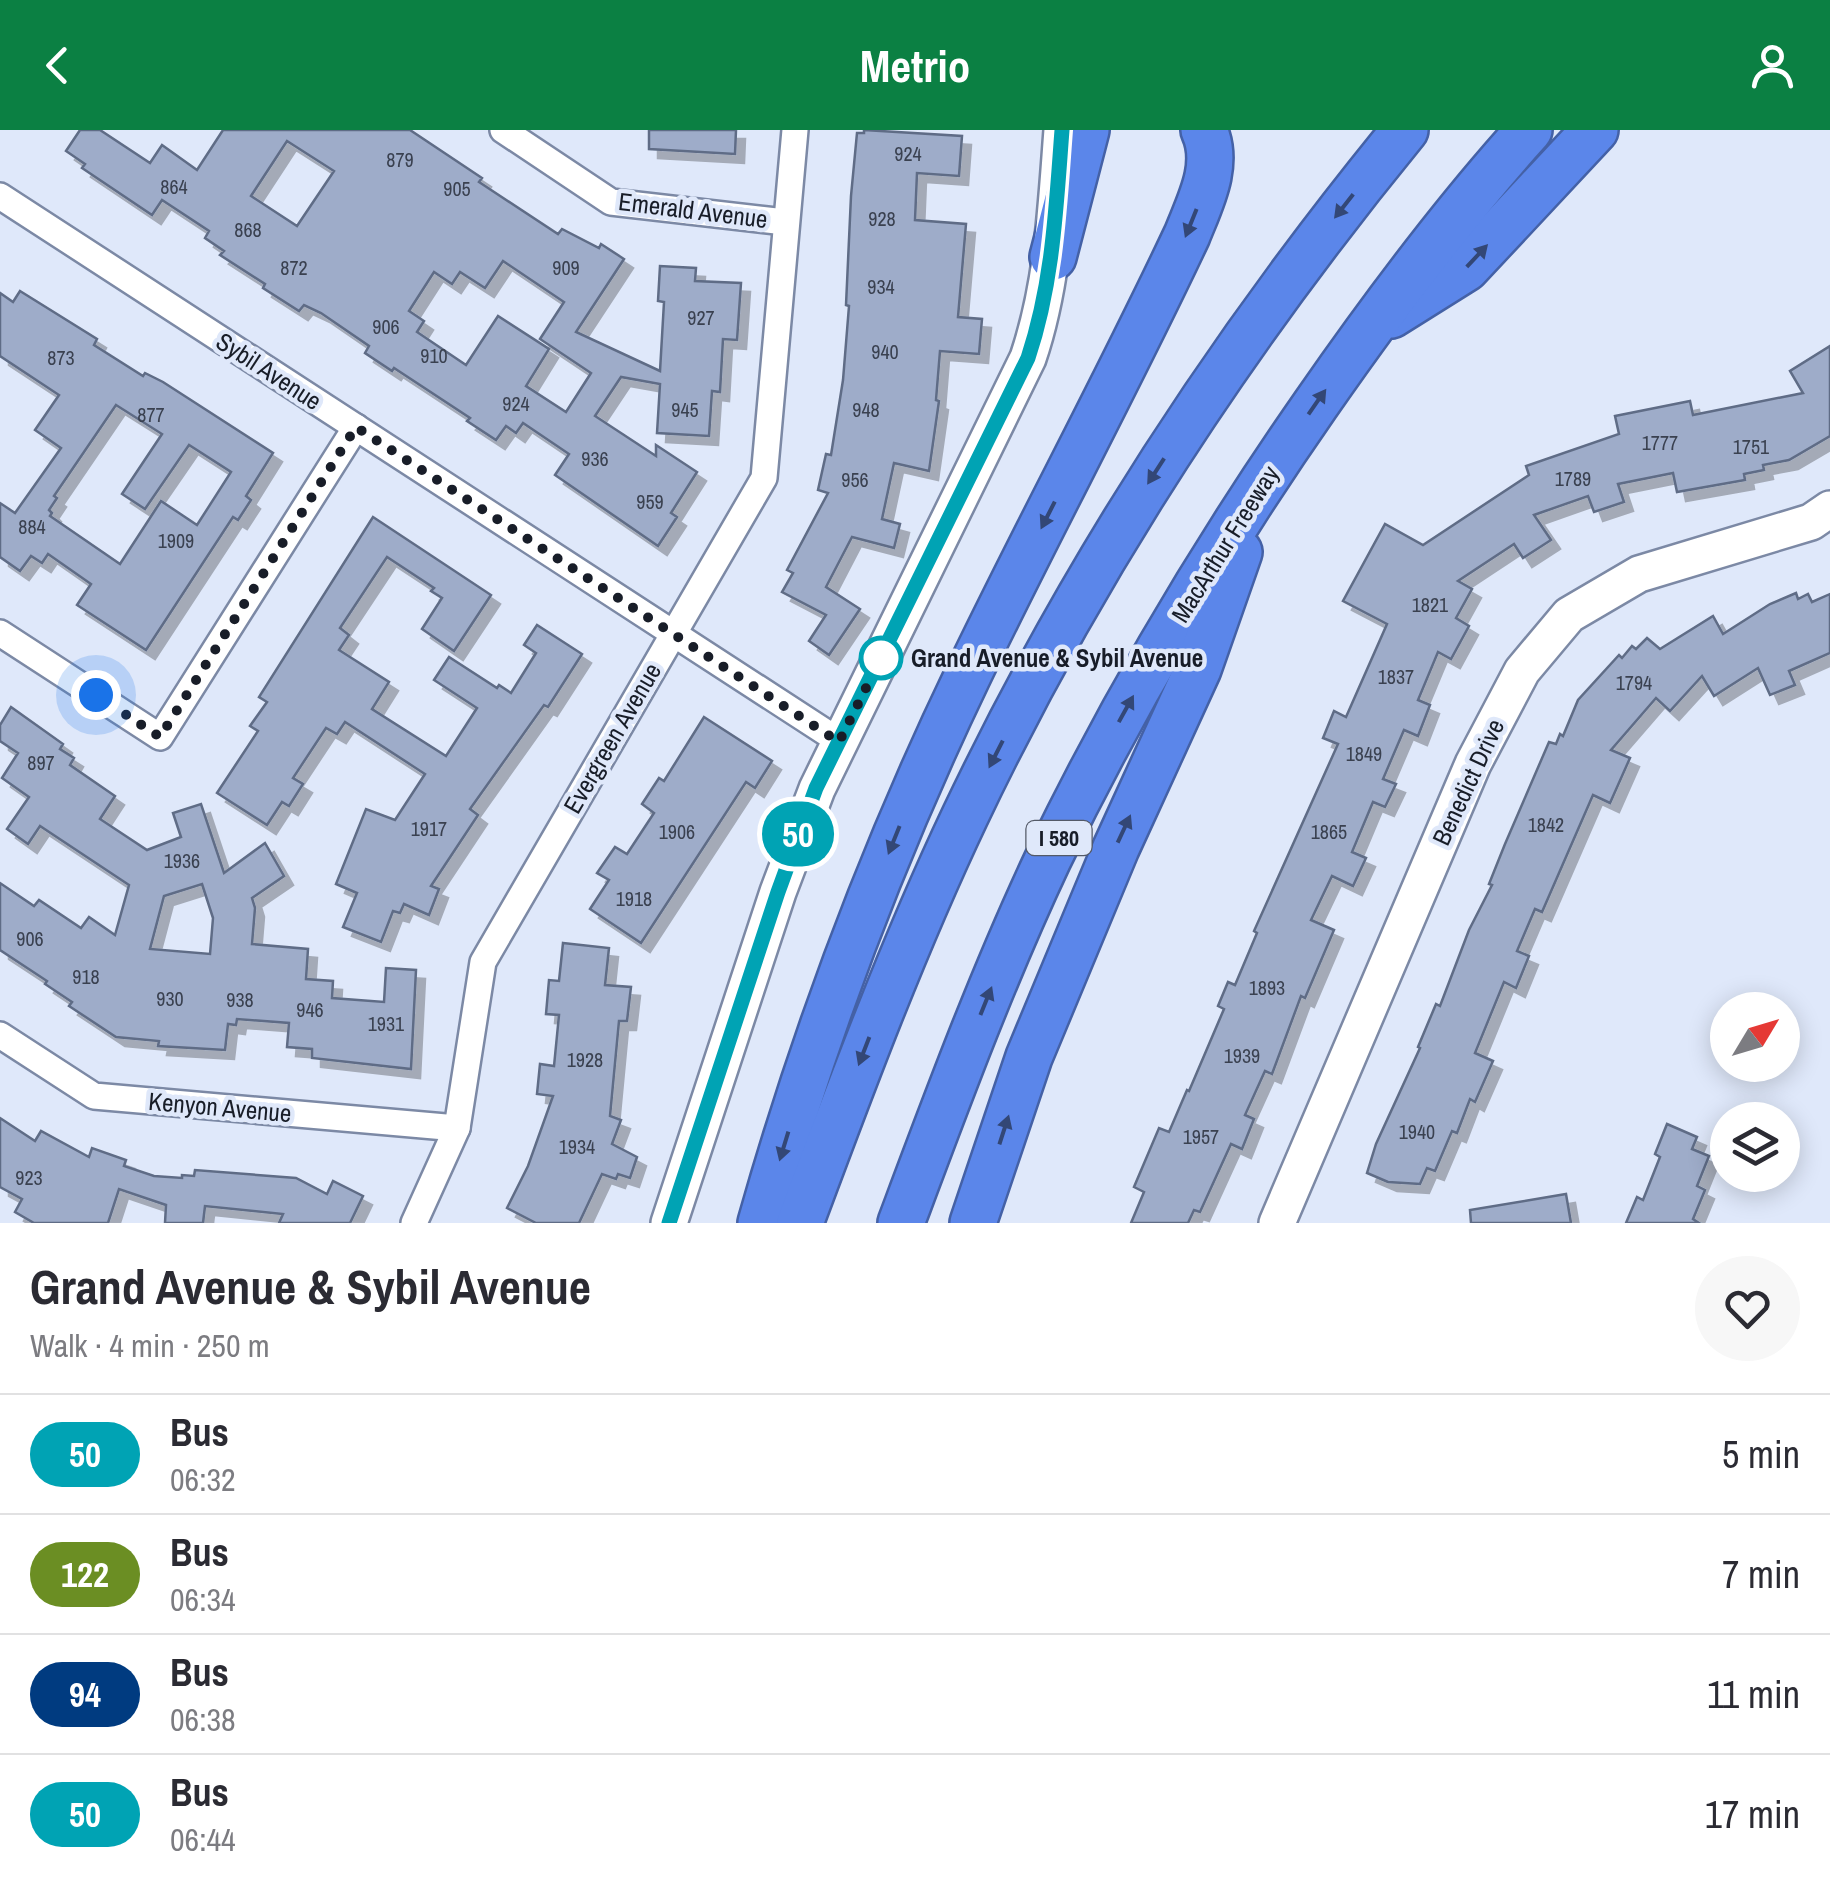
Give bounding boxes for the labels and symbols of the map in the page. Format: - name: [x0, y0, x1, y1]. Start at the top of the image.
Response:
- house number: 924: [894, 140, 922, 167]
- house number: 879: [386, 146, 414, 173]
- house number: 864: [160, 173, 188, 200]
- house number: 905: [443, 175, 471, 202]
- street label: Emerald Avenue: [616, 184, 770, 236]
- one-way arrow: [1334, 193, 1354, 219]
- house number: 928: [868, 205, 896, 232]
- one-way arrow: [1183, 208, 1199, 238]
- house number: 868: [234, 216, 262, 243]
- one-way arrow: [1465, 244, 1488, 268]
- house number: 872: [280, 254, 308, 281]
- house number: 909: [552, 254, 580, 281]
- house number: 934: [867, 273, 895, 300]
- house number: 927: [687, 304, 715, 331]
- house number: 906: [372, 313, 400, 340]
- street label: Sybil Avenue: [210, 324, 328, 418]
- house number: 940: [871, 338, 899, 365]
- house number: 910: [420, 342, 448, 369]
- house number: 873: [47, 344, 75, 371]
- one-way arrow: [1307, 389, 1326, 416]
- house number: 924: [502, 390, 530, 417]
- house number: 945: [671, 396, 699, 423]
- house number: 948: [852, 396, 880, 423]
- house number: 877: [137, 401, 165, 428]
- house number: 1777: [1642, 429, 1678, 456]
- house number: 1751: [1733, 433, 1769, 460]
- house number: 936: [581, 445, 609, 472]
- one-way arrow: [1147, 457, 1165, 485]
- street label: MacArthur Freeway: [1163, 459, 1287, 629]
- house number: 1789: [1555, 465, 1591, 492]
- house number: 956: [841, 466, 869, 493]
- house number: 959: [636, 488, 664, 515]
- one-way arrow: [1040, 500, 1057, 529]
- house number: 884: [18, 513, 46, 540]
- house number: 1909: [158, 527, 194, 554]
- house number: 1821: [1412, 591, 1448, 618]
- marker: Grand Avenue & Sybil Avenue: [860, 637, 902, 679]
- place label: Grand Avenue & Sybil Avenue: [911, 641, 1203, 675]
- street label: Evergreen Avenue: [555, 657, 669, 819]
- house number: 1837: [1378, 663, 1414, 690]
- house number: 1794: [1616, 669, 1652, 696]
- your location: [71, 670, 121, 720]
- one-way arrow: [1118, 694, 1135, 723]
- street label: Benedict Drive: [1424, 713, 1512, 851]
- one-way arrow: [988, 740, 1005, 769]
- house number: 1849: [1346, 740, 1382, 767]
- house number: 897: [27, 749, 55, 776]
- line badge: 50: [753, 802, 843, 866]
- house number: 1842: [1528, 811, 1564, 838]
- one-way arrow: [1116, 814, 1133, 843]
- house number: 1917: [411, 815, 447, 842]
- house number: 1906: [659, 818, 695, 845]
- house number: 1865: [1311, 818, 1347, 845]
- road number: I 580: [1026, 821, 1092, 855]
- one-way arrow: [886, 826, 902, 856]
- house number: 1936: [164, 847, 200, 874]
- house number: 1918: [616, 885, 652, 912]
- house number: 906: [16, 925, 44, 952]
- house number: 918: [72, 963, 100, 990]
- house number: 1893: [1249, 974, 1285, 1001]
- house number: 930: [156, 985, 184, 1012]
- house number: 938: [226, 986, 254, 1013]
- one-way arrow: [978, 987, 994, 1016]
- north arrow: [1710, 992, 1800, 1082]
- house number: 946: [296, 996, 324, 1023]
- house number: 1931: [368, 1010, 404, 1037]
- one-way arrow: [856, 1036, 872, 1066]
- house number: 1939: [1224, 1042, 1260, 1069]
- house number: 1928: [567, 1046, 603, 1073]
- street label: Kenyon Avenue: [147, 1084, 293, 1130]
- one-way arrow: [997, 1115, 1012, 1145]
- house number: 1940: [1399, 1118, 1435, 1145]
- house number: 1957: [1183, 1123, 1219, 1150]
- one-way arrow: [776, 1131, 791, 1161]
- house number: 1934: [559, 1133, 595, 1160]
- house number: 923: [15, 1164, 43, 1191]

